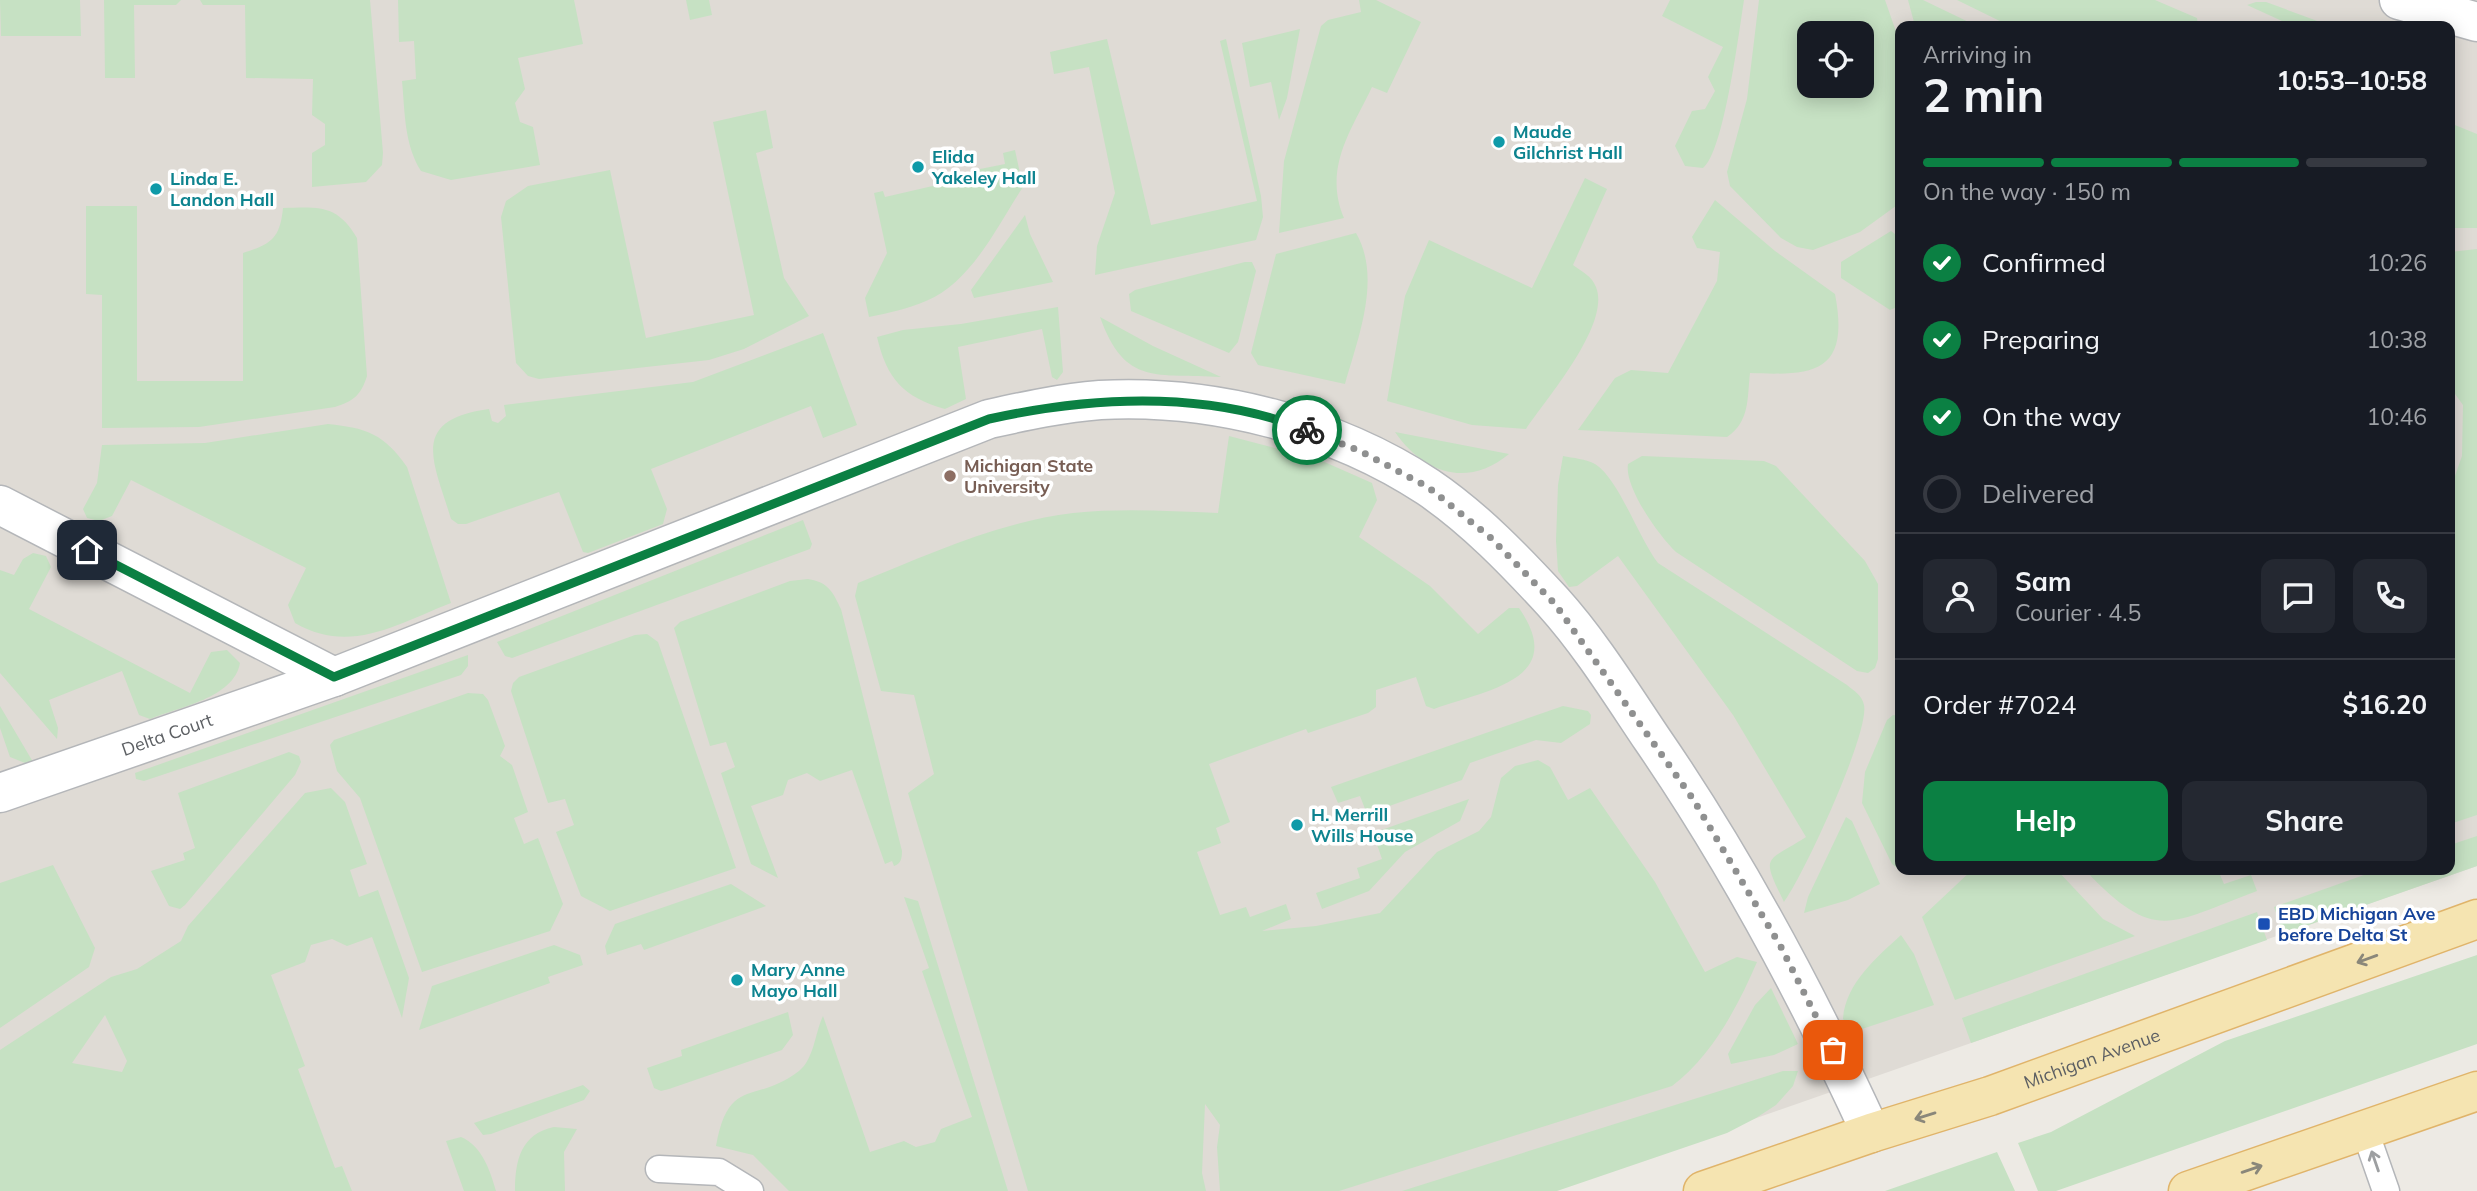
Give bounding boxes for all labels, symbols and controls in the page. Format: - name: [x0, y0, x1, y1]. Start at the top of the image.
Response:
- map controls: [1797, 21, 1874, 98]
- button: locate: [1797, 21, 1874, 98]
- text: Arriving in: [1923, 40, 2032, 69]
- text: 10:53–10:58: [2276, 64, 2427, 97]
- text: 2 min: [1923, 66, 2044, 124]
- place label: Maude Gilchrist Hall: [1513, 120, 1623, 164]
- marker: Maude Gilchrist Hall: [1491, 134, 1507, 150]
- place label: Elida Yakeley Hall: [931, 145, 1036, 189]
- marker: Elida Yakeley Hall: [910, 159, 926, 175]
- place label: Linda E. Landon Hall: [170, 167, 274, 211]
- text: On the way · 150 m: [1923, 177, 2131, 206]
- marker: Linda E. Landon Hall: [148, 181, 164, 197]
- icon: check: [1923, 244, 1961, 282]
- text: Confirmed: [1982, 246, 2106, 279]
- text: 10:26: [2367, 248, 2427, 277]
- icon: check: [1923, 321, 1961, 359]
- text: Preparing: [1982, 323, 2100, 356]
- text: 10:38: [2367, 325, 2427, 354]
- courier: [1272, 395, 1342, 465]
- icon: check: [1923, 398, 1961, 436]
- text: On the way: [1982, 400, 2121, 433]
- text: 10:46: [2367, 402, 2427, 431]
- icon: bike: [1288, 411, 1326, 449]
- place label: Michigan State University: [964, 454, 1093, 498]
- marker: Michigan State University: [942, 468, 958, 484]
- text: Delivered: [1982, 477, 2095, 510]
- pin: [57, 520, 117, 580]
- icon: home: [68, 531, 106, 569]
- button: person: [1923, 559, 1997, 633]
- button: chat: [2261, 559, 2335, 633]
- button: phone: [2353, 559, 2427, 633]
- text: Sam: [2015, 565, 2071, 598]
- text: Courier · 4.5: [2015, 598, 2141, 627]
- text: Order #7024: [1923, 688, 2076, 721]
- text: $16.20: [2343, 688, 2427, 721]
- street label: Delta Court: [118, 708, 216, 761]
- button: Help: [1923, 781, 2168, 861]
- button: Share: [2182, 781, 2427, 861]
- place label: H. Merrill Wills House: [1311, 803, 1414, 847]
- marker: H. Merrill Wills House: [1289, 817, 1305, 833]
- place label: EBD Michigan Ave before Delta St: [2278, 902, 2436, 946]
- marker: EBD Michigan Ave before Delta St: [2256, 916, 2272, 932]
- one-way arrow: [2356, 954, 2378, 966]
- place label: Mary Anne Mayo Hall: [751, 958, 845, 1002]
- marker: Mary Anne Mayo Hall: [729, 972, 745, 988]
- pin: [1803, 1020, 1863, 1080]
- street label: Michigan Avenue: [2021, 1023, 2163, 1094]
- icon: bag: [1814, 1031, 1852, 1069]
- one-way arrow: [1914, 1111, 1936, 1124]
- one-way arrow: [2368, 1150, 2381, 1172]
- one-way arrow: [2241, 1162, 2263, 1174]

